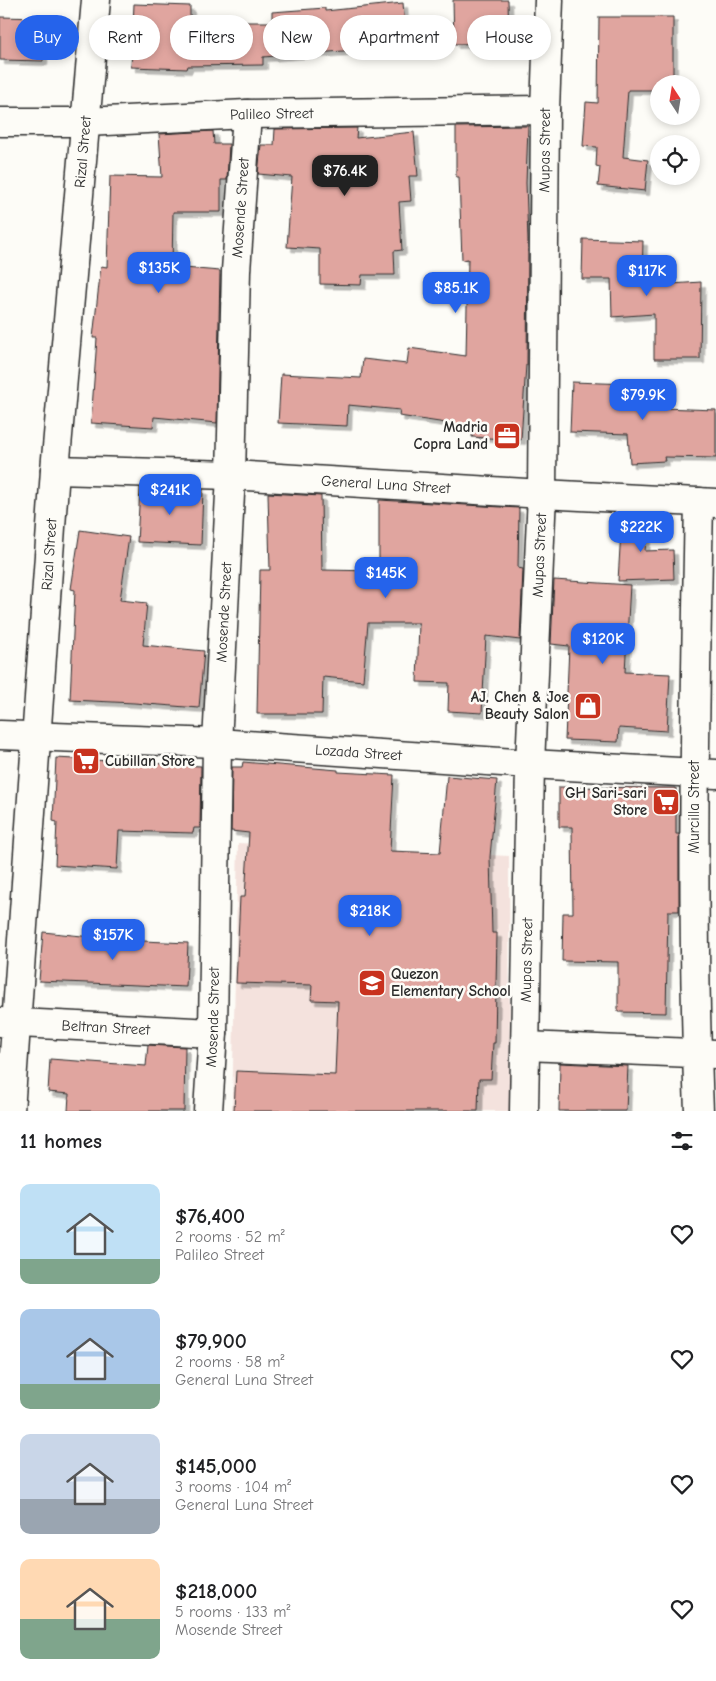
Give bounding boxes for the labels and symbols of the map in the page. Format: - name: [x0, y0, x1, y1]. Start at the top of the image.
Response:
- north arrow: [650, 75, 700, 125]
- street label: Palileo Street: [230, 104, 314, 124]
- street label: Mupas Street: [535, 107, 554, 193]
- street label: Rizal Street: [71, 114, 95, 189]
- pin: $76.4K: [304, 154, 386, 197]
- street label: Mosende Street: [228, 156, 253, 259]
- pin: $135K: [124, 252, 194, 294]
- pin: $117K: [612, 254, 682, 297]
- pin: $85.1K: [415, 272, 497, 314]
- pin: $79.9K: [602, 378, 684, 421]
- place label: Madria Copra Land: [414, 418, 488, 453]
- office icon: Madria Copra Land: [492, 421, 522, 451]
- street label: General Luna Street: [320, 472, 451, 497]
- pin: $241K: [135, 474, 205, 516]
- pin: $222K: [606, 510, 676, 553]
- street label: Mupas Street: [528, 512, 550, 598]
- street label: Rizal Street: [38, 517, 61, 591]
- pin: $145K: [351, 556, 421, 599]
- street label: Mosende Street: [212, 561, 235, 663]
- pin: $120K: [568, 622, 638, 665]
- place label: AJ, Chen & Joe Beauty Salon: [471, 688, 569, 723]
- shop icon: AJ, Chen & Joe Beauty Salon: [573, 691, 603, 721]
- street label: Lozada Street: [315, 741, 403, 764]
- supermarket icon: Cubillan Store: [71, 746, 101, 776]
- place label: Cubillan Store: [105, 752, 195, 770]
- street label: Murcilla Street: [685, 760, 703, 854]
- place label: GH Sari-sari Store: [565, 784, 647, 819]
- supermarket icon: GH Sari-sari Store: [651, 787, 681, 817]
- pin: $218K: [335, 894, 405, 937]
- street label: Mupas Street: [517, 917, 536, 1003]
- pin: $157K: [78, 918, 148, 961]
- place label: Quezon Elementary School: [391, 965, 511, 1000]
- street label: Mosende Street: [202, 966, 223, 1068]
- school or university icon: Quezon Elementary School: [357, 968, 387, 998]
- street label: Beltran Street: [61, 1016, 151, 1039]

